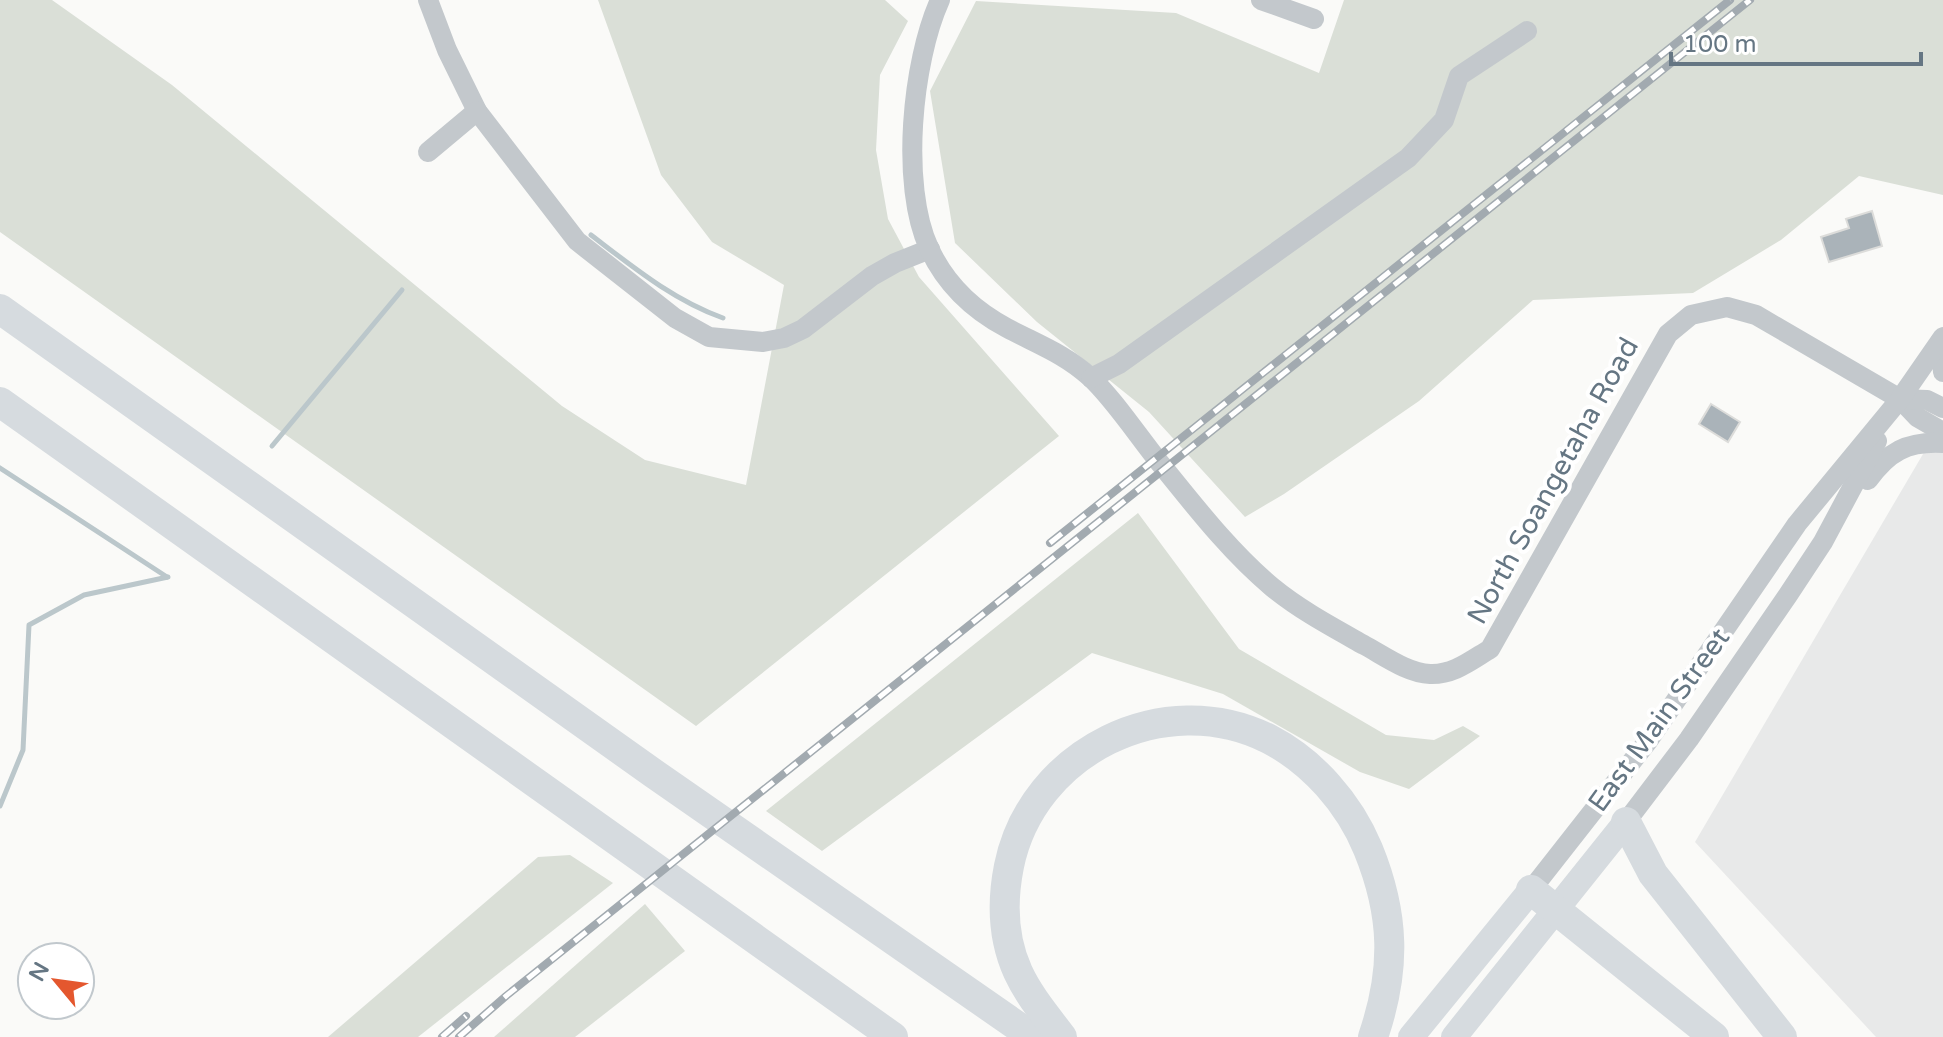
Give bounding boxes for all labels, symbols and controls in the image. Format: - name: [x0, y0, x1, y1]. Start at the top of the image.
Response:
- scale bar: [1671, 16, 1921, 66]
- text: 100 m: [1683, 30, 1757, 59]
- street label: North Soangetaha Road: [1460, 332, 1646, 630]
- street label: East Main Street: [1581, 621, 1737, 819]
- north arrow: [16, 941, 96, 1021]
- text: N: [24, 958, 55, 986]

